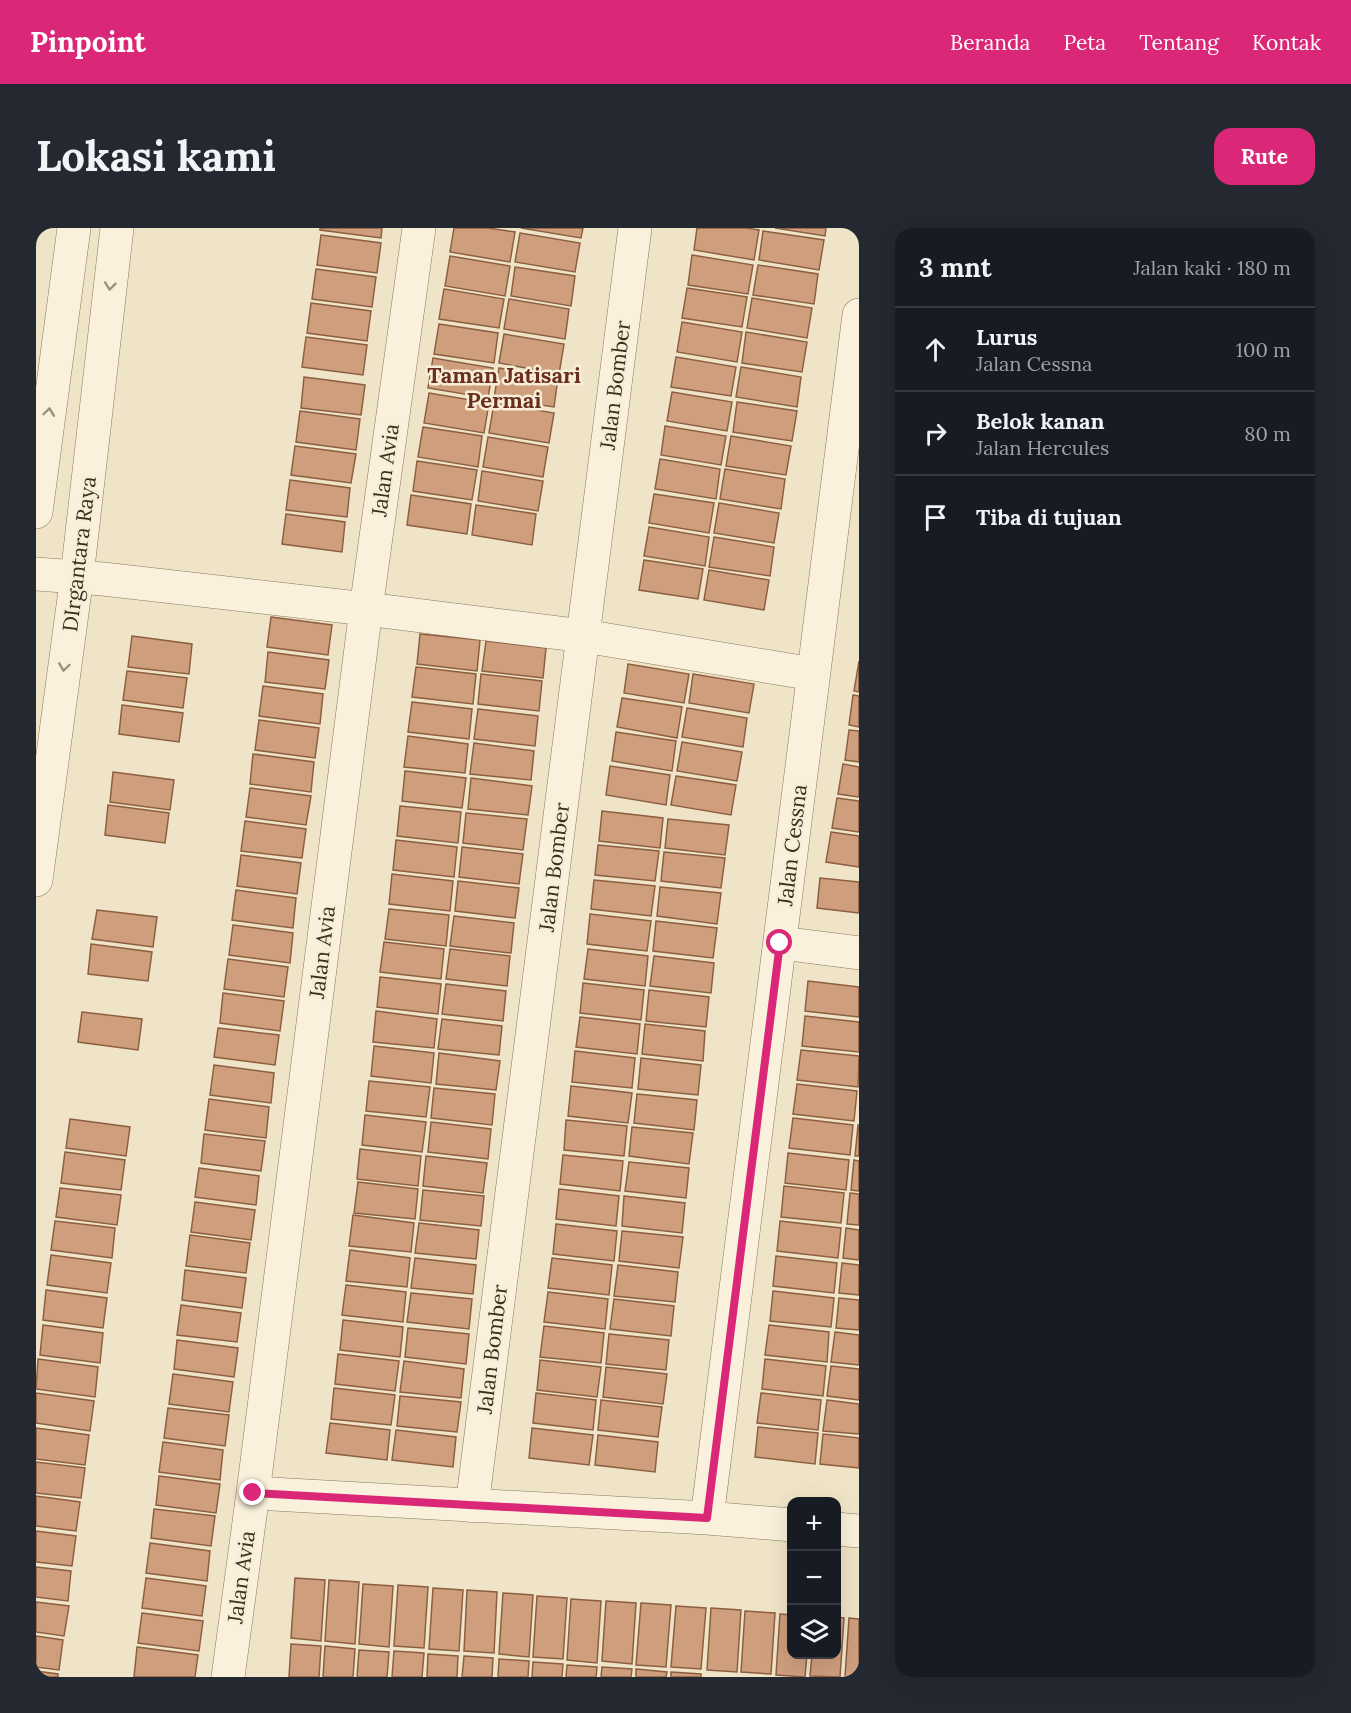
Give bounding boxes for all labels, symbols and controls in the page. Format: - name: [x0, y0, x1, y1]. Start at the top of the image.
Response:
- text: Pinpoint: [30, 24, 146, 60]
- text: Beranda: [950, 29, 1030, 56]
- text: Peta: [1063, 29, 1106, 56]
- text: Tentang: [1139, 29, 1219, 56]
- text: Kontak: [1252, 29, 1321, 56]
- button: Rute: [1214, 128, 1315, 185]
- text: Lokasi kami: [36, 129, 276, 183]
- text: 3 mnt: [919, 251, 992, 284]
- text: Jalan kaki · 180 m: [1133, 255, 1291, 280]
- one-way arrow: [104, 282, 117, 291]
- street label: Jalan Bomber: [594, 319, 636, 452]
- text: Lurus: [976, 323, 1038, 351]
- icon: ahead: [919, 333, 952, 366]
- text: 100 m: [1236, 337, 1291, 362]
- text: Jalan Cessna: [976, 351, 1092, 376]
- district label: Taman Jatisari Permai: [427, 361, 581, 414]
- text: Belok kanan: [976, 407, 1105, 435]
- one-way arrow: [43, 408, 55, 417]
- icon: right: [919, 417, 952, 450]
- text: 80 m: [1244, 421, 1291, 446]
- street label: Jalan Avia: [365, 422, 405, 519]
- text: Jalan Hercules: [976, 435, 1109, 460]
- street label: DIrgantara Raya: [56, 475, 102, 633]
- icon: arrive: [919, 501, 952, 534]
- text: Tiba di tujuan: [976, 503, 1122, 531]
- one-way arrow: [59, 663, 71, 672]
- street label: Jalan Cessna: [771, 783, 813, 908]
- street label: Jalan Bomber: [533, 801, 575, 934]
- street label: Jalan Avia: [303, 904, 341, 1001]
- route start: [766, 929, 792, 955]
- street label: Jalan Bomber: [471, 1283, 513, 1416]
- route end: [239, 1479, 265, 1505]
- map controls: [787, 1497, 841, 1659]
- button: +: [787, 1497, 841, 1551]
- street label: Jalan Avia: [221, 1529, 261, 1626]
- button: −: [787, 1551, 841, 1605]
- button: layers: [787, 1605, 841, 1659]

